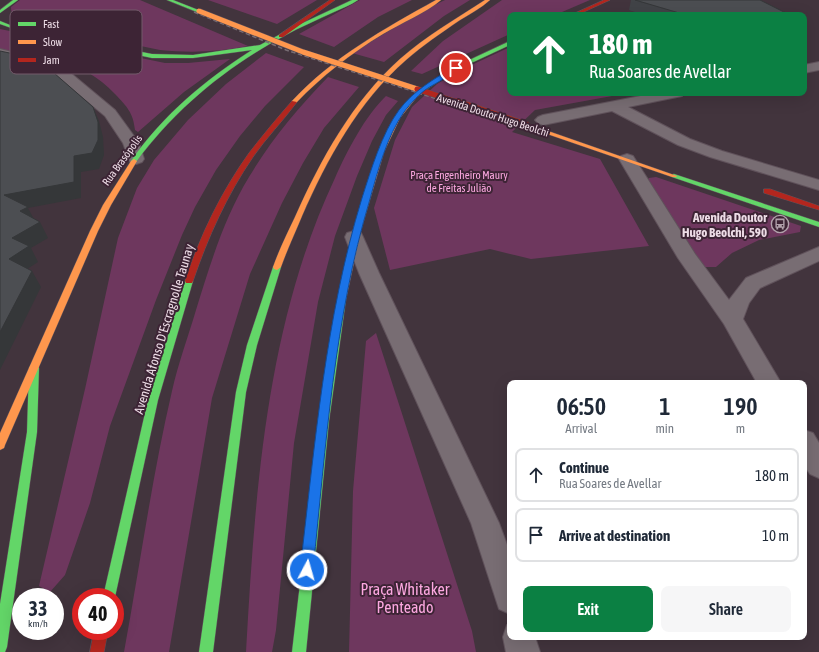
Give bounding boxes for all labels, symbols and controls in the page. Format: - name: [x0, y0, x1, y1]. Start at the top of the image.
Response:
- legend: [10, 10, 142, 74]
- text: Fast: [43, 18, 59, 30]
- icon: ahead: [523, 28, 575, 80]
- text: 180 m: [589, 28, 652, 60]
- text: Slow: [43, 36, 62, 48]
- pin: [439, 51, 473, 85]
- text: Jam: [43, 54, 60, 66]
- icon: arrive: [445, 57, 467, 79]
- text: Rua Soares de Avellar: [589, 61, 731, 82]
- street label: Avenida Doutor Hugo Beolchi: [435, 91, 551, 139]
- street label: Rua Brasópolis: [100, 132, 144, 188]
- park label: Praça Engenheiro Maury de Freitas Julião: [410, 169, 508, 194]
- place label: Avenida Doutor Hugo Beolchi, 590: [682, 210, 768, 240]
- bus stop icon: Avenida Doutor Hugo Beolchi, 590: [770, 214, 790, 234]
- street label: Avenida Afonso D'Escragnolle Taunay: [131, 242, 197, 416]
- text: 06:50: [557, 393, 606, 420]
- text: 1: [659, 393, 670, 420]
- text: 190: [724, 393, 757, 420]
- text: Arrival: [565, 421, 597, 436]
- text: min: [655, 421, 674, 436]
- text: m: [736, 421, 745, 436]
- text: Continue: [559, 459, 609, 476]
- icon: ahead: [525, 464, 547, 486]
- text: 180 m: [755, 467, 789, 484]
- text: Rua Soares de Avellar: [559, 476, 661, 491]
- icon: arrive: [525, 524, 547, 546]
- text: Arrive at destination: [559, 527, 670, 544]
- text: 10 m: [762, 527, 789, 544]
- position arrow: [286, 549, 328, 591]
- park label: Praça Whitaker Penteado: [360, 580, 450, 616]
- button: Exit: [523, 586, 653, 632]
- button: Share: [661, 586, 791, 632]
- speed limit sign: 40: [72, 588, 124, 640]
- text: 33: [29, 597, 47, 620]
- text: km/h: [28, 618, 48, 629]

